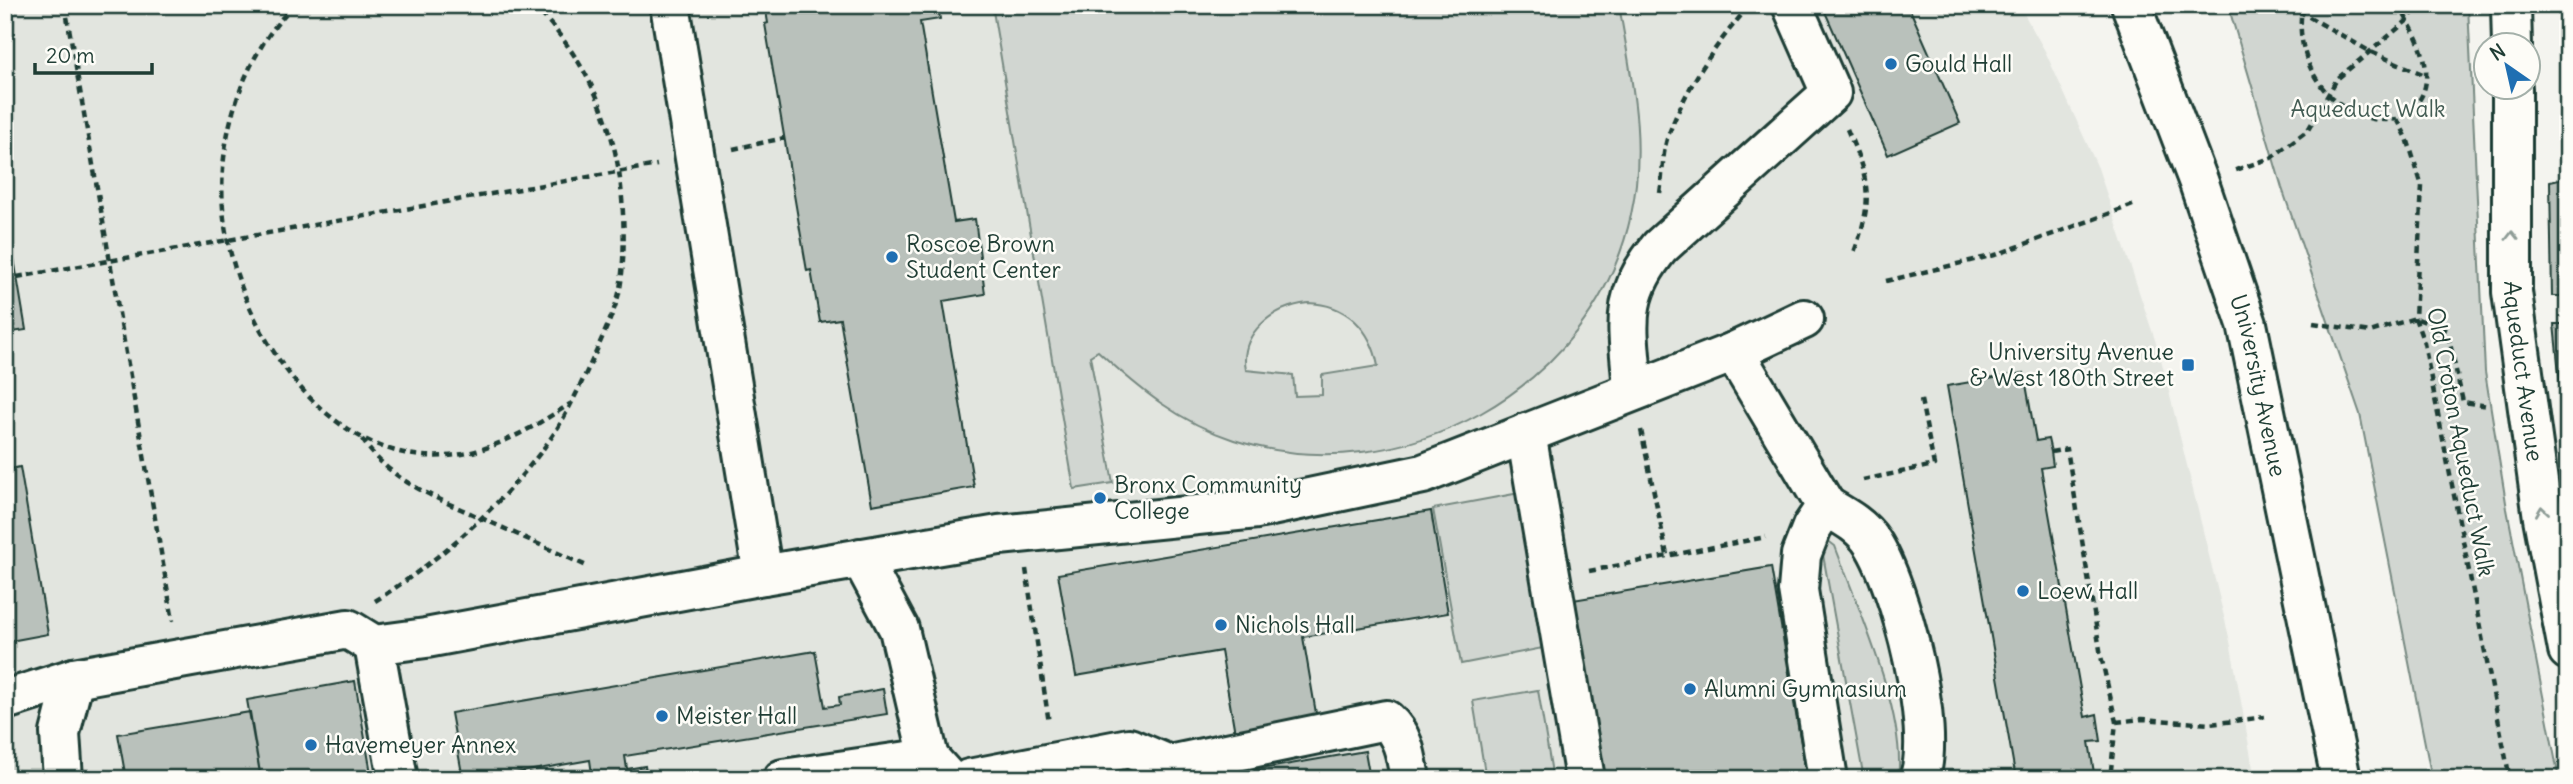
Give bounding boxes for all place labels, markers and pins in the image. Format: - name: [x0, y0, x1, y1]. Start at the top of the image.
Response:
- place label: Gould Hall: [1905, 49, 2012, 78]
- marker: Gould Hall: [1883, 56, 1899, 72]
- place label: Roscoe Brown Student Center: [906, 229, 1062, 284]
- marker: Roscoe Brown Student Center: [884, 249, 900, 265]
- place label: University Avenue & West 180th Street: [1969, 337, 2174, 392]
- marker: University Avenue & West 180th Street: [2180, 357, 2196, 373]
- place label: Bronx Community College: [1114, 470, 1302, 525]
- marker: Bronx Community College: [1092, 490, 1108, 506]
- place label: Loew Hall: [2037, 576, 2138, 605]
- marker: Loew Hall: [2015, 583, 2031, 599]
- place label: Nichols Hall: [1235, 610, 1355, 639]
- marker: Nichols Hall: [1213, 617, 1229, 633]
- place label: Alumni Gymnasium: [1704, 674, 1907, 703]
- marker: Alumni Gymnasium: [1682, 681, 1698, 697]
- place label: Meister Hall: [676, 701, 797, 730]
- marker: Meister Hall: [654, 708, 670, 724]
- place label: Havemeyer Annex: [325, 730, 516, 759]
- marker: Havemeyer Annex: [303, 737, 319, 753]

